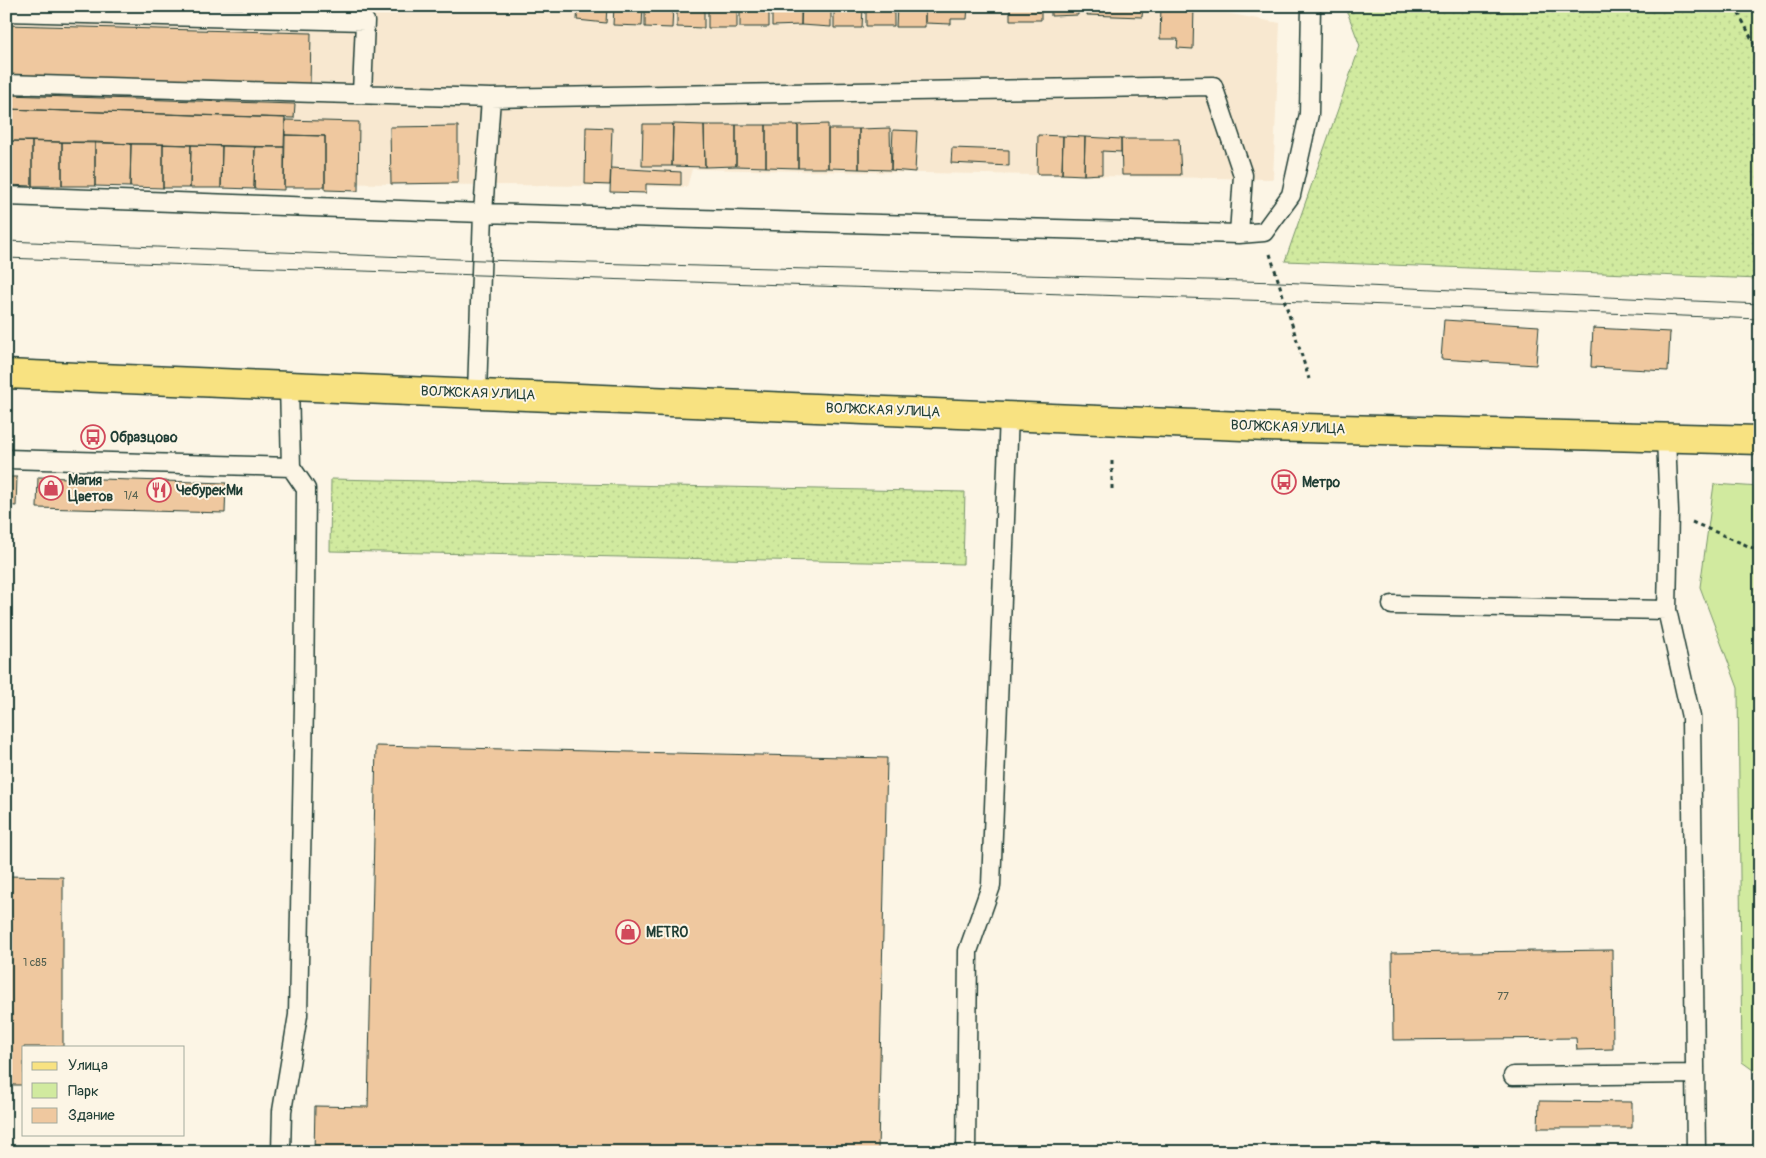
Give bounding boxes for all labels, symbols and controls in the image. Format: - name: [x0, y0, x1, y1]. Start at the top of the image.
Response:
- street label: ВОЛЖСКАЯ УЛИЦА: [420, 383, 536, 403]
- street label: ВОЛЖСКАЯ УЛИЦА: [825, 400, 941, 420]
- street label: ВОЛЖСКАЯ УЛИЦА: [1230, 417, 1346, 437]
- bus stop icon: Образцово: [80, 424, 106, 450]
- place label: Образцово: [110, 429, 178, 446]
- bus stop icon: Метро: [1271, 469, 1297, 495]
- place label: Магия Цветов: [68, 472, 113, 505]
- place label: Метро: [1302, 474, 1341, 491]
- shop icon: Магия Цветов: [38, 475, 64, 501]
- restaurant icon: ЧебурекМи: [146, 477, 172, 503]
- place label: ЧебурекМи: [176, 482, 243, 499]
- house number: 1/4: [124, 489, 139, 502]
- shop icon: METRO: [615, 919, 641, 945]
- place label: METRO: [646, 924, 688, 941]
- house number: 1 с85: [23, 956, 47, 969]
- house number: 77: [1497, 990, 1509, 1003]
- legend: [22, 1046, 185, 1136]
- text: Улица: [68, 1056, 108, 1075]
- text: Парк: [68, 1082, 99, 1101]
- text: Здание: [68, 1106, 115, 1125]

